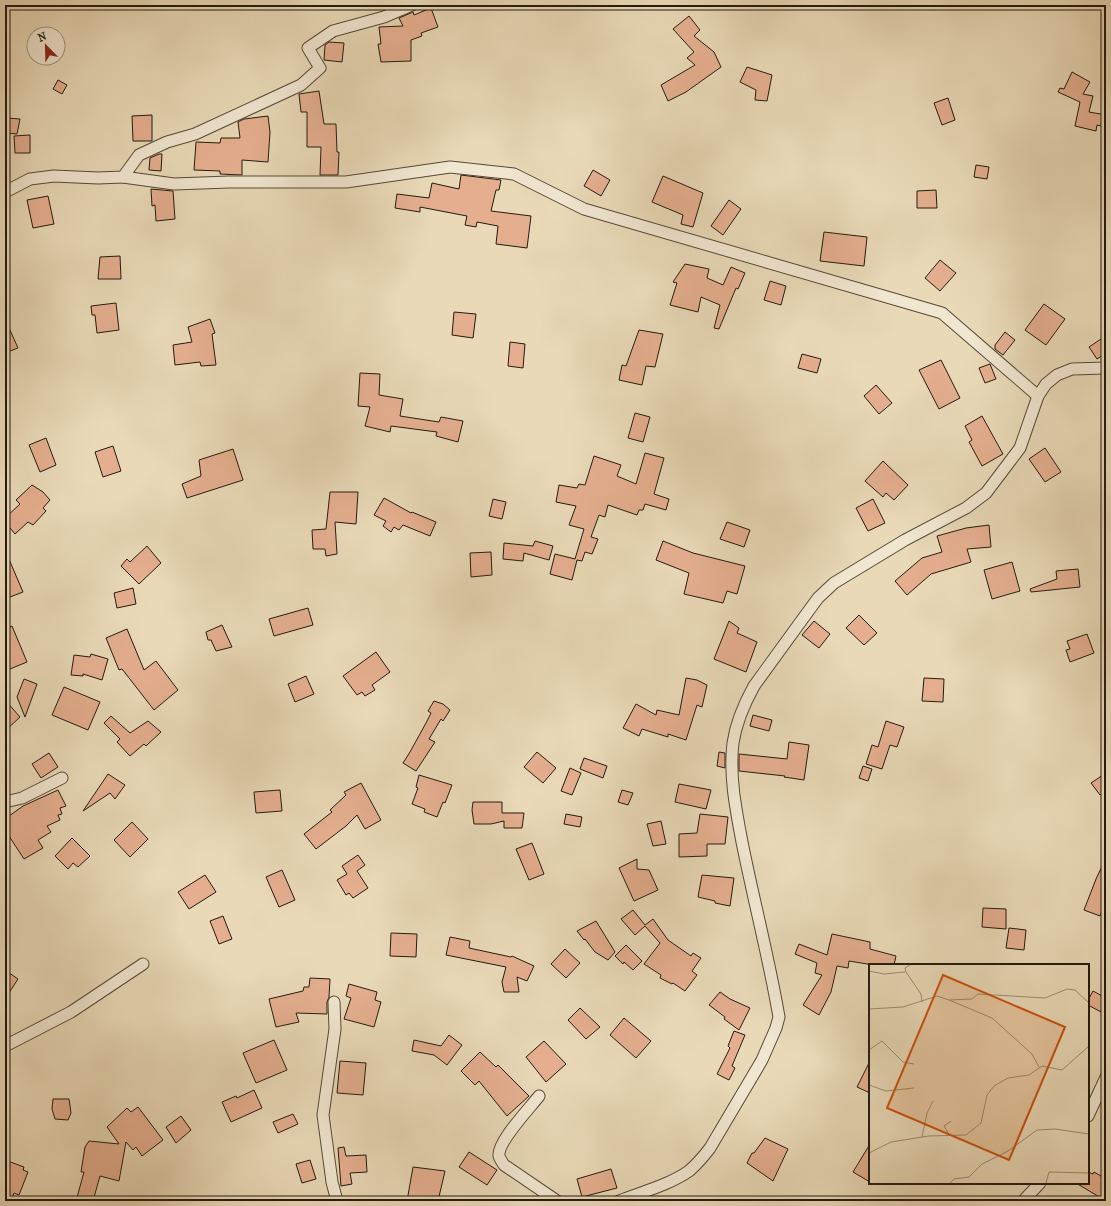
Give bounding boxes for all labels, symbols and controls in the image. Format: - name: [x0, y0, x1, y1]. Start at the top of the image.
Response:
- north arrow: [26, 26, 66, 66]
- text: N: [36, 29, 49, 45]
- inset map: [869, 964, 1089, 1184]

